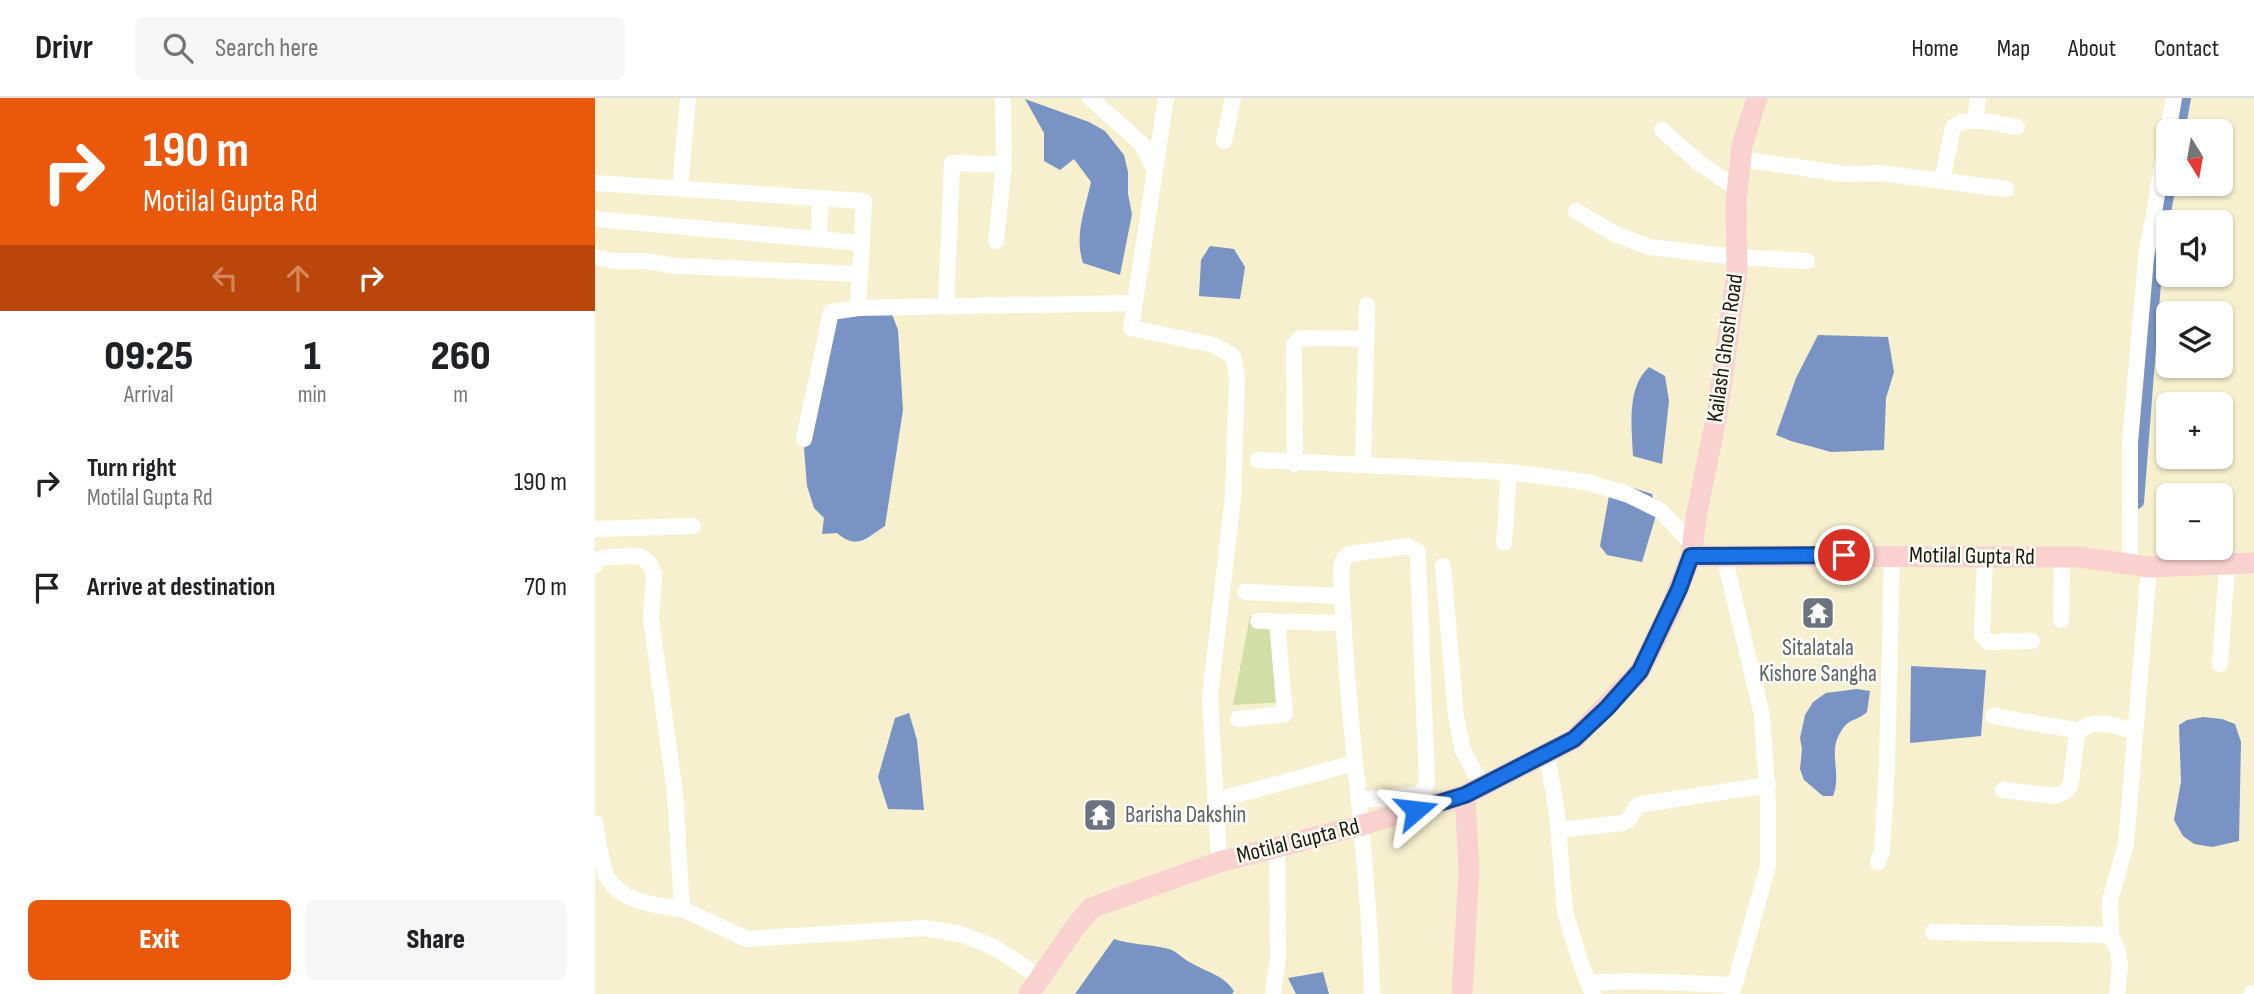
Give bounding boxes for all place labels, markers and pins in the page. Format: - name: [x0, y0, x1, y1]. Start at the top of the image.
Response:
- pin: [1814, 525, 1874, 585]
- temple icon: Sitalatala Kishore Sangha: [1799, 594, 1837, 632]
- place label: Sitalatala Kishore Sangha: [1759, 634, 1877, 688]
- temple icon: Barisha Dakshin: [1081, 796, 1119, 834]
- place label: Barisha Dakshin: [1125, 801, 1246, 829]

